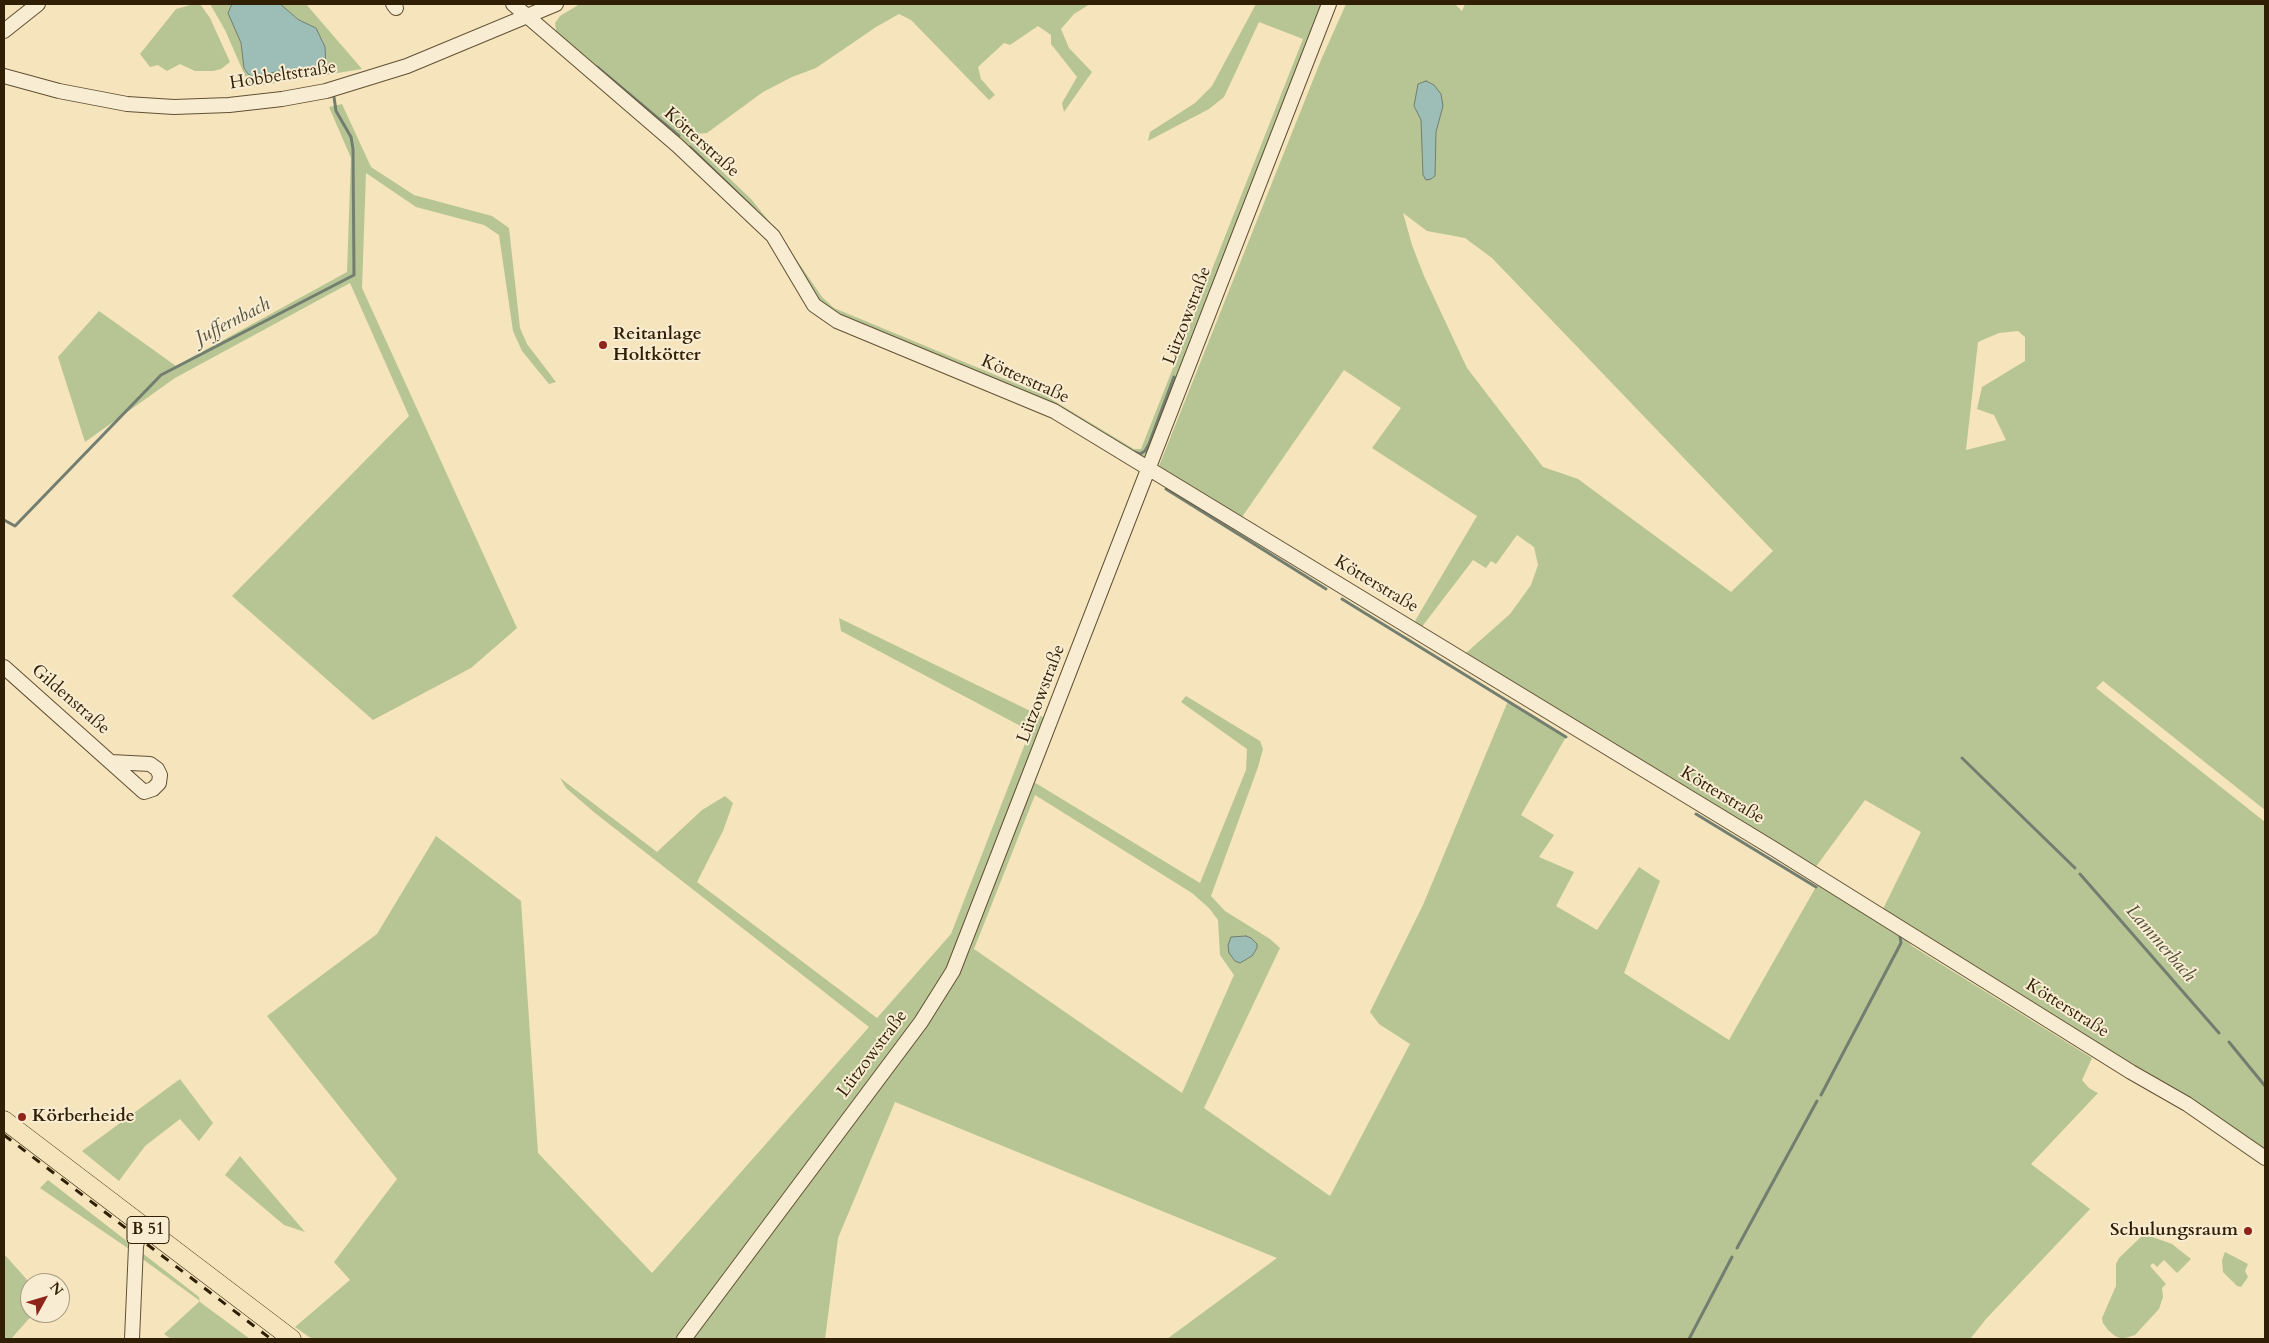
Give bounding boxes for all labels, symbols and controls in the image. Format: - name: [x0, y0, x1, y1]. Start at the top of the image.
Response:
- street label: Hobbeltstraße: [228, 57, 338, 95]
- street label: Kötterstraße: [659, 103, 743, 183]
- street label: Lützowstraße: [1159, 264, 1217, 368]
- water label: Juffernbach: [192, 293, 274, 351]
- place label: Reitanlage Holtkötter: [613, 324, 702, 366]
- marker: Reitanlage Holtkötter: [597, 339, 609, 351]
- street label: Kötterstraße: [978, 351, 1072, 409]
- street label: Kötterstraße: [1330, 551, 1422, 619]
- street label: Lützowstraße: [1013, 642, 1071, 746]
- street label: Gildenstraße: [26, 660, 114, 740]
- street label: Kötterstraße: [1676, 762, 1768, 830]
- water label: Lammerbach: [2120, 901, 2200, 987]
- street label: Kötterstraße: [2021, 975, 2113, 1043]
- street label: Lützowstraße: [833, 1006, 913, 1102]
- place label: Körberheide: [32, 1106, 135, 1128]
- marker: Körberheide: [16, 1111, 28, 1123]
- road number: B 51: [127, 1216, 169, 1244]
- place label: Schulungsraum: [2110, 1220, 2238, 1242]
- marker: Schulungsraum: [2242, 1225, 2254, 1237]
- north arrow: [20, 1273, 70, 1323]
- text: N: [45, 1278, 67, 1300]

